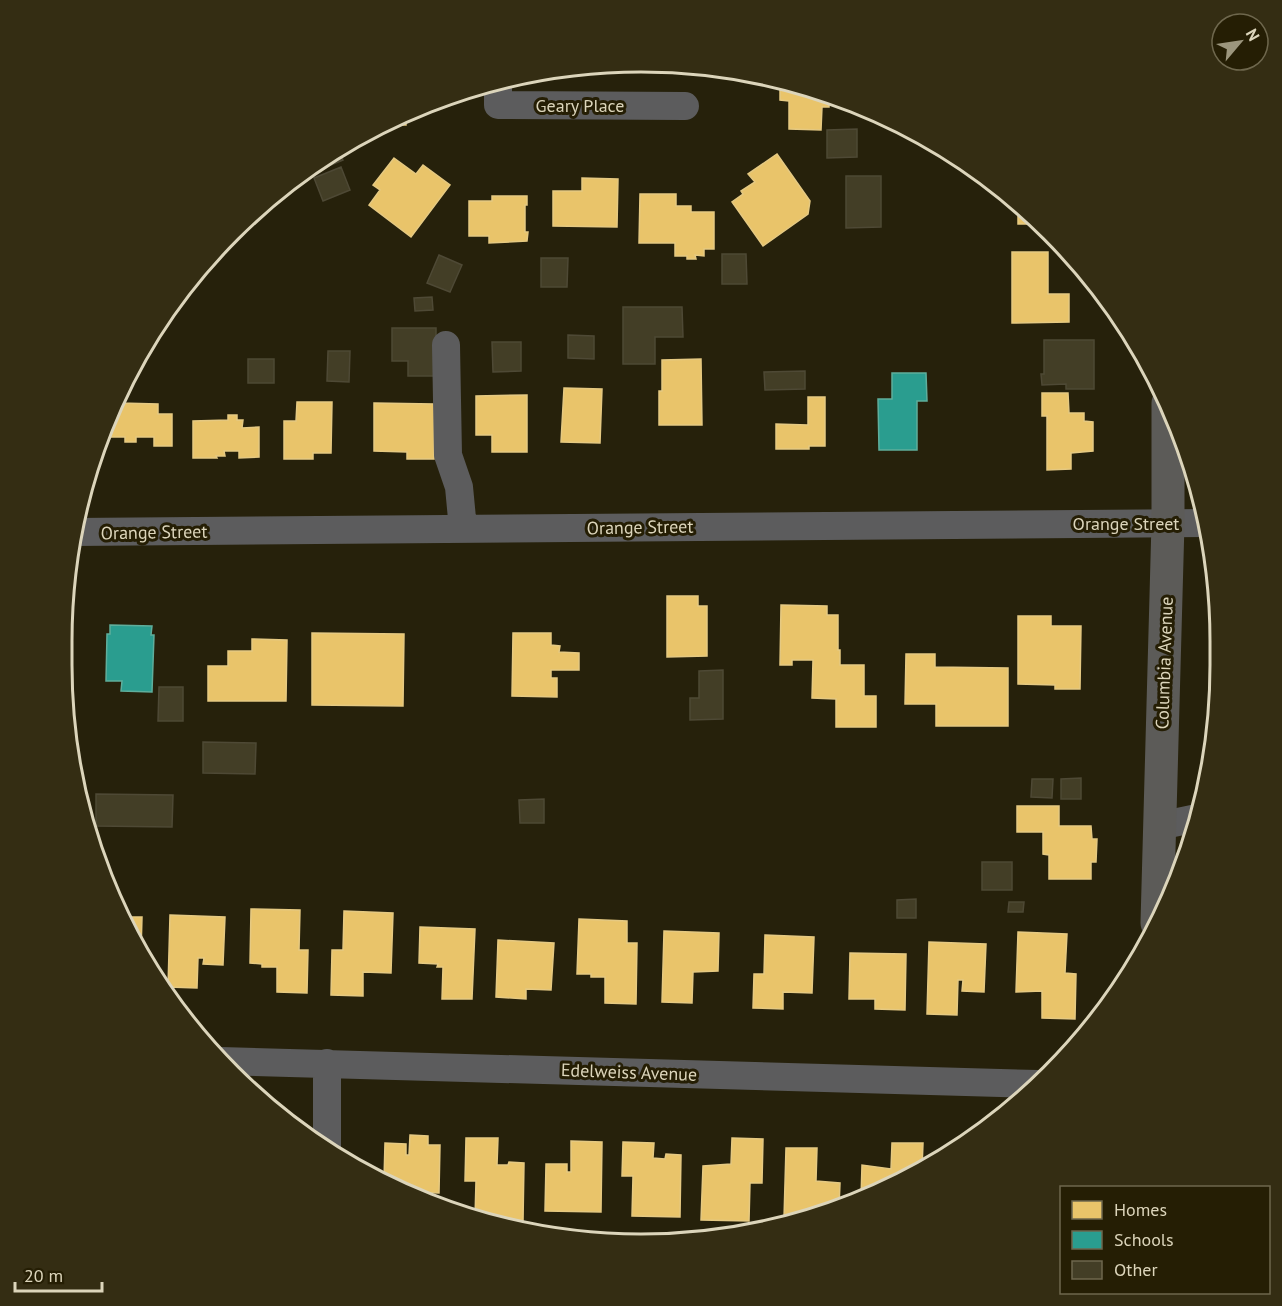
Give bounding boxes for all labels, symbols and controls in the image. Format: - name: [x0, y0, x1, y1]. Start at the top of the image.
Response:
- north arrow: [1210, 12, 1270, 72]
- text: N: [1242, 25, 1264, 44]
- street label: Geary Place: [536, 94, 624, 117]
- street label: Orange Street: [1073, 512, 1179, 535]
- street label: Orange Street: [586, 515, 694, 539]
- street label: Orange Street: [100, 520, 208, 544]
- street label: Columbia Avenue: [1150, 596, 1178, 730]
- street label: Edelweiss Avenue: [560, 1058, 698, 1086]
- legend: [1060, 1186, 1270, 1294]
- text: Homes: [1114, 1198, 1167, 1221]
- text: Schools: [1114, 1228, 1174, 1251]
- scale bar: [15, 1255, 102, 1293]
- text: Other: [1114, 1258, 1158, 1281]
- text: 20 m: [24, 1264, 63, 1287]

